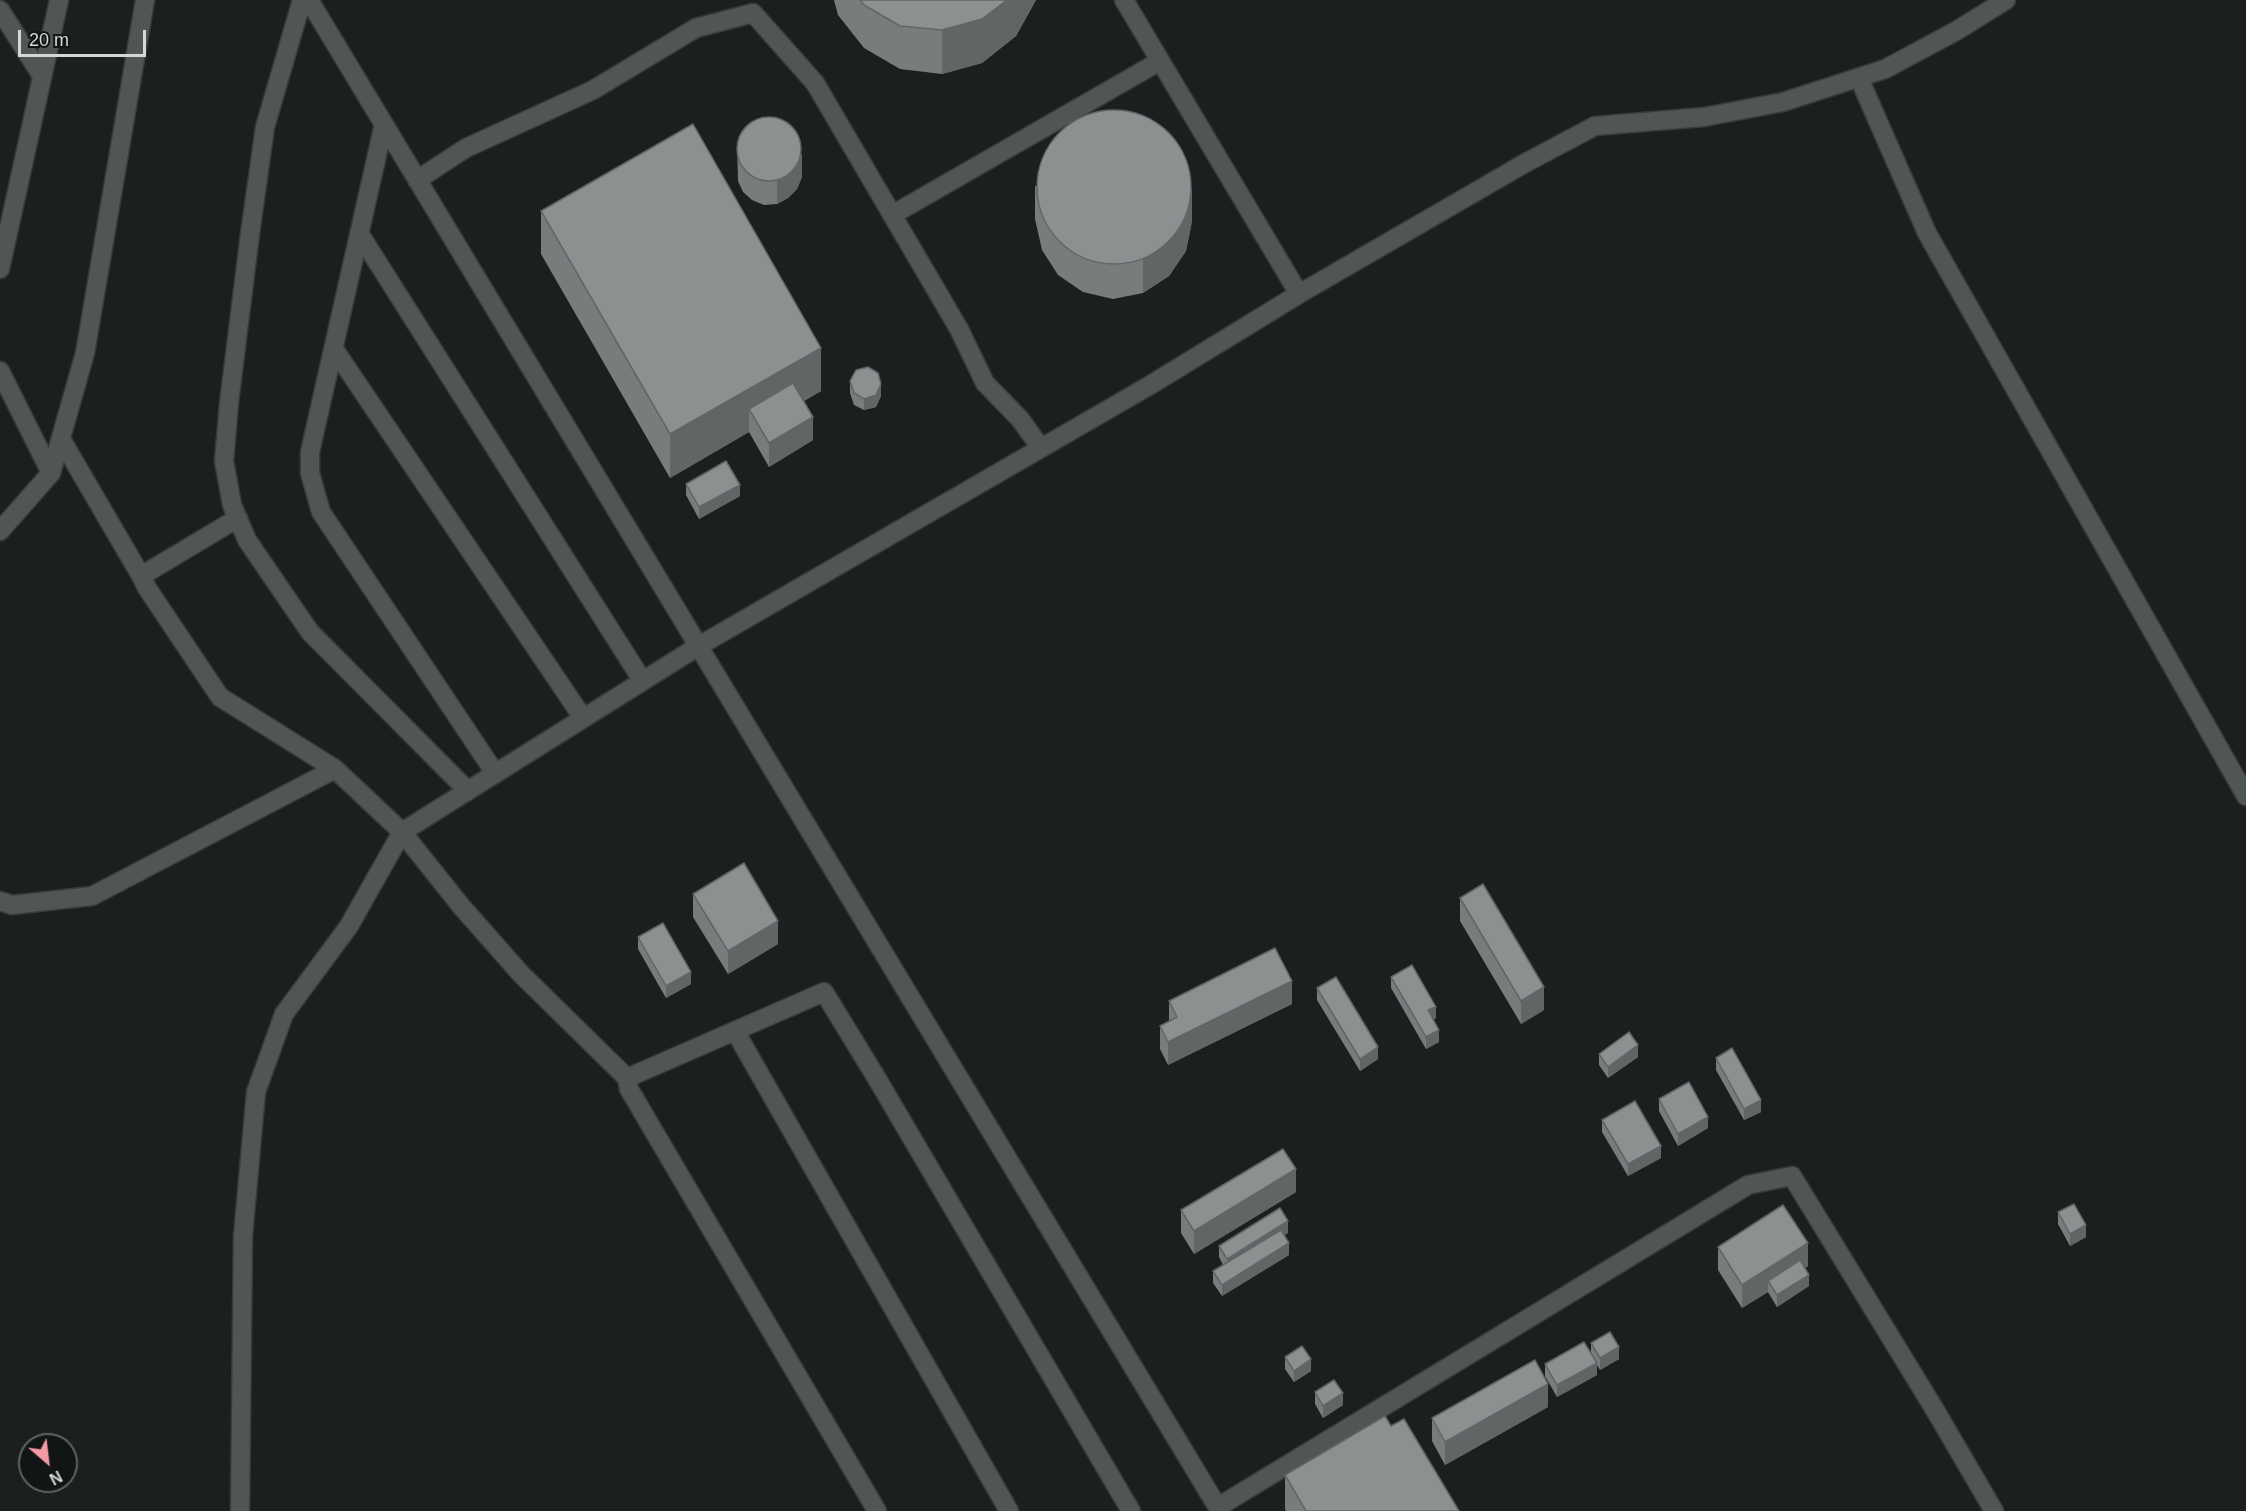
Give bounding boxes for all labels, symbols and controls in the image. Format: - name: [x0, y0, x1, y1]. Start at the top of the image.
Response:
- scale bar: [21, 18, 148, 56]
- text: 20 m: [29, 30, 69, 50]
- north arrow: [18, 1433, 78, 1493]
- text: N: [47, 1467, 65, 1488]

